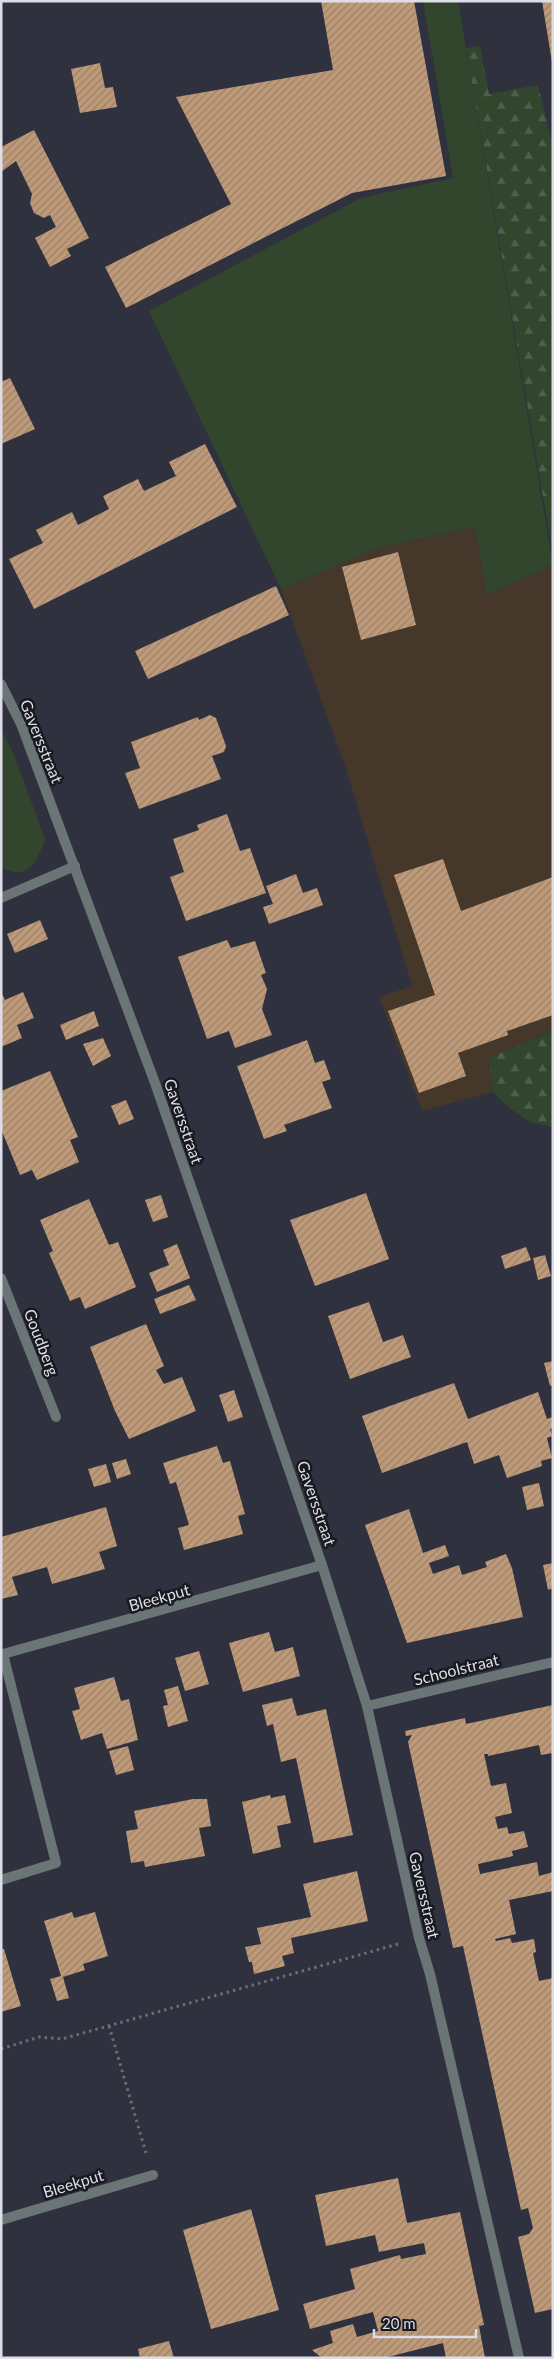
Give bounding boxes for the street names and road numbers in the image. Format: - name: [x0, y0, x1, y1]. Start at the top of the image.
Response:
- street label: Gaversstraat: [17, 696, 67, 786]
- street label: Gaversstraat: [161, 1076, 207, 1166]
- street label: Goudberg: [21, 1306, 63, 1378]
- street label: Gaversstraat: [294, 1458, 340, 1548]
- street label: Bleekput: [126, 1579, 192, 1615]
- street label: Schoolstraat: [411, 1649, 501, 1689]
- street label: Gaversstraat: [406, 1850, 444, 1941]
- street label: Bleekput: [40, 2165, 106, 2201]

